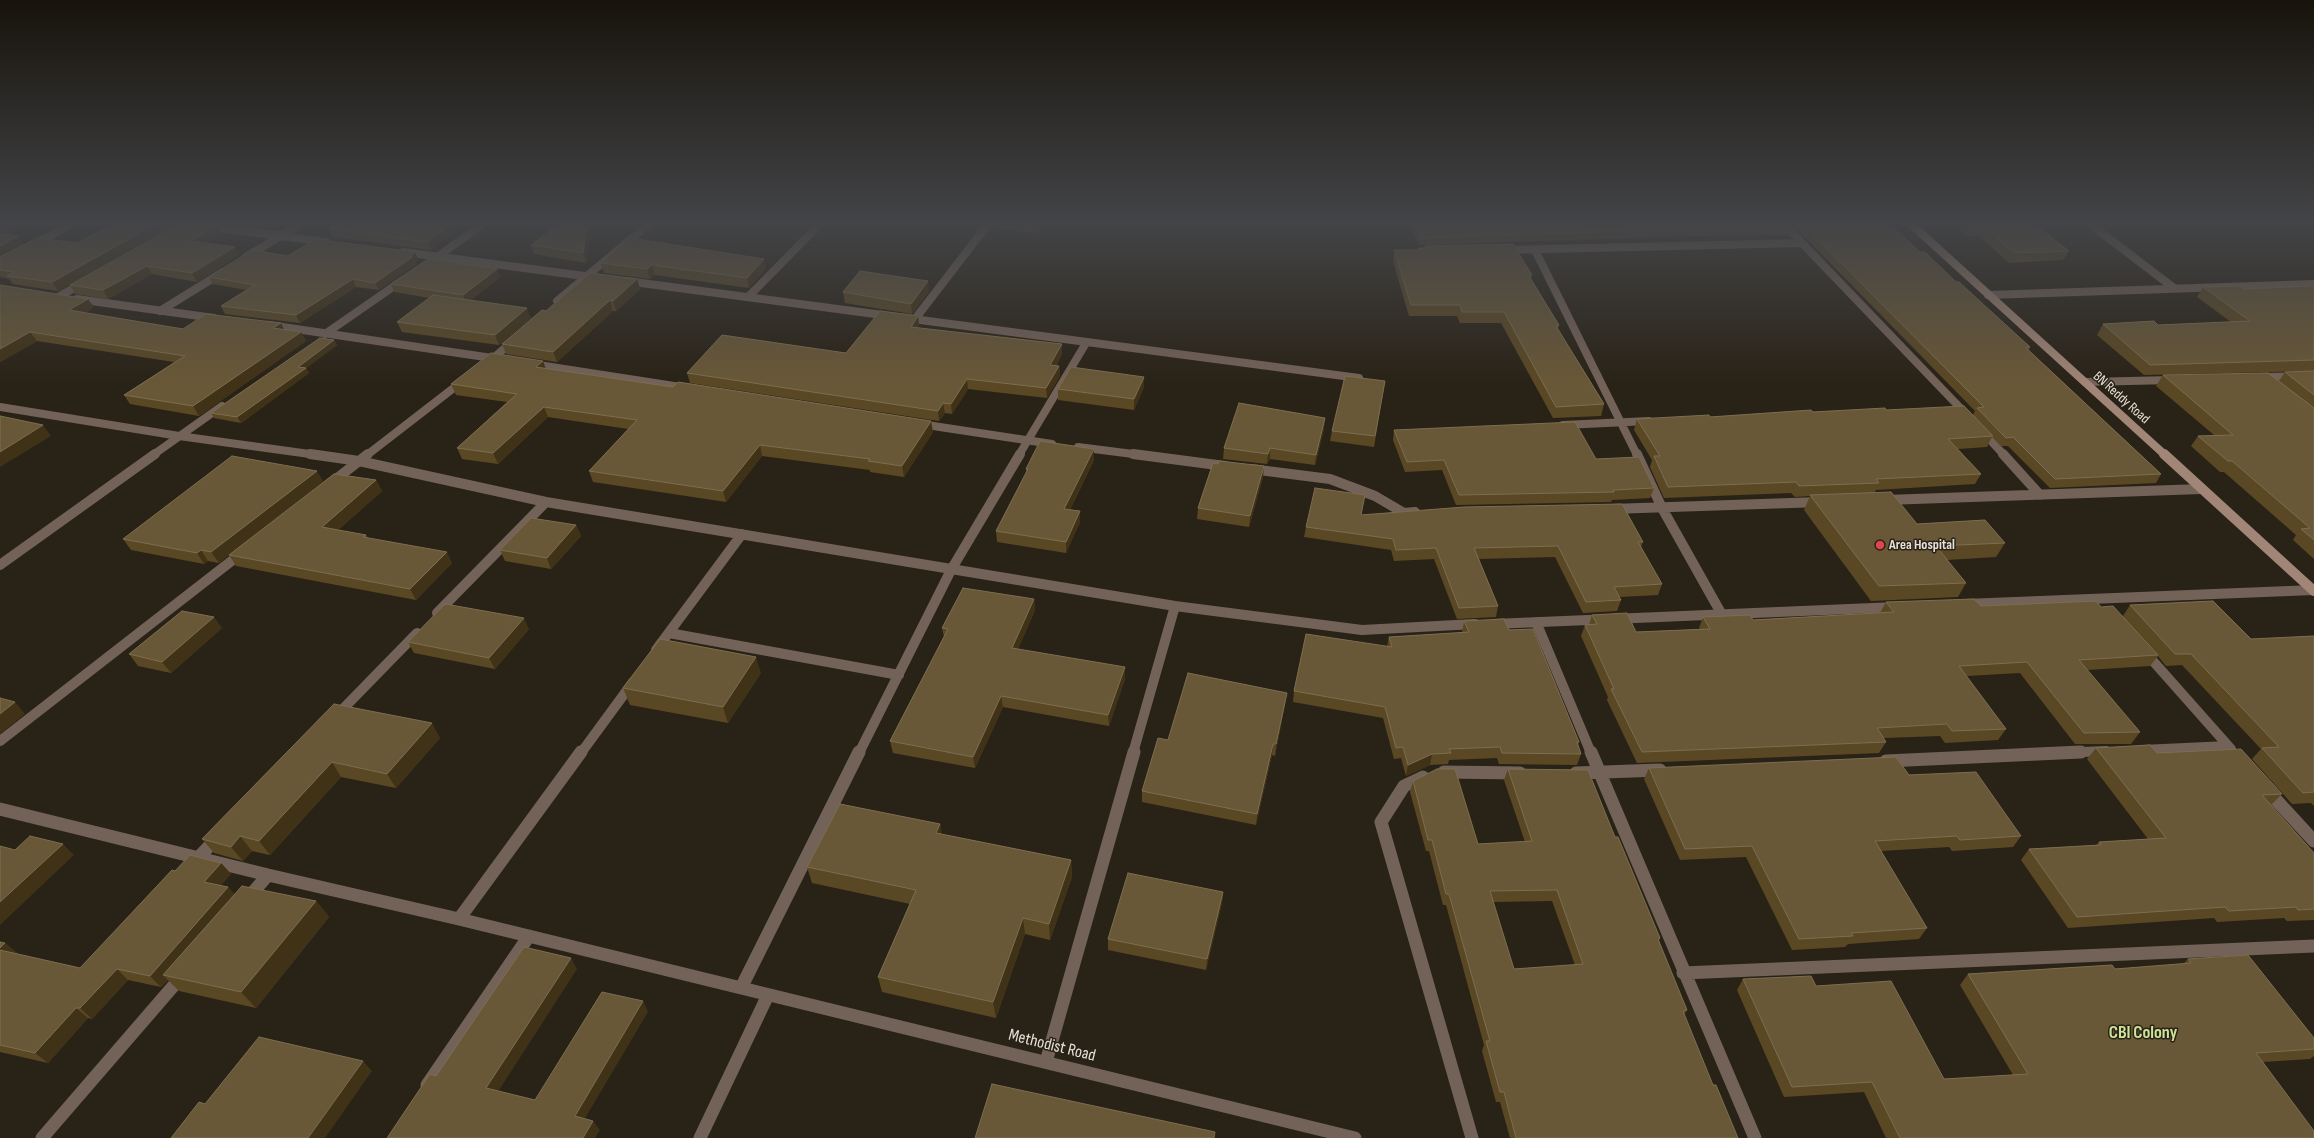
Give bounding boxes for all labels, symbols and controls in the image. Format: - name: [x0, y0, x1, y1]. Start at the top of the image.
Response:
- street label: BN Reddy Road: [2089, 368, 2153, 428]
- place label: Area Hospital: [1889, 537, 1955, 553]
- marker: Area Hospital: [1874, 539, 1886, 551]
- district label: CBI Colony: [2109, 1022, 2177, 1044]
- street label: Methodist Road: [1006, 1025, 1098, 1067]

